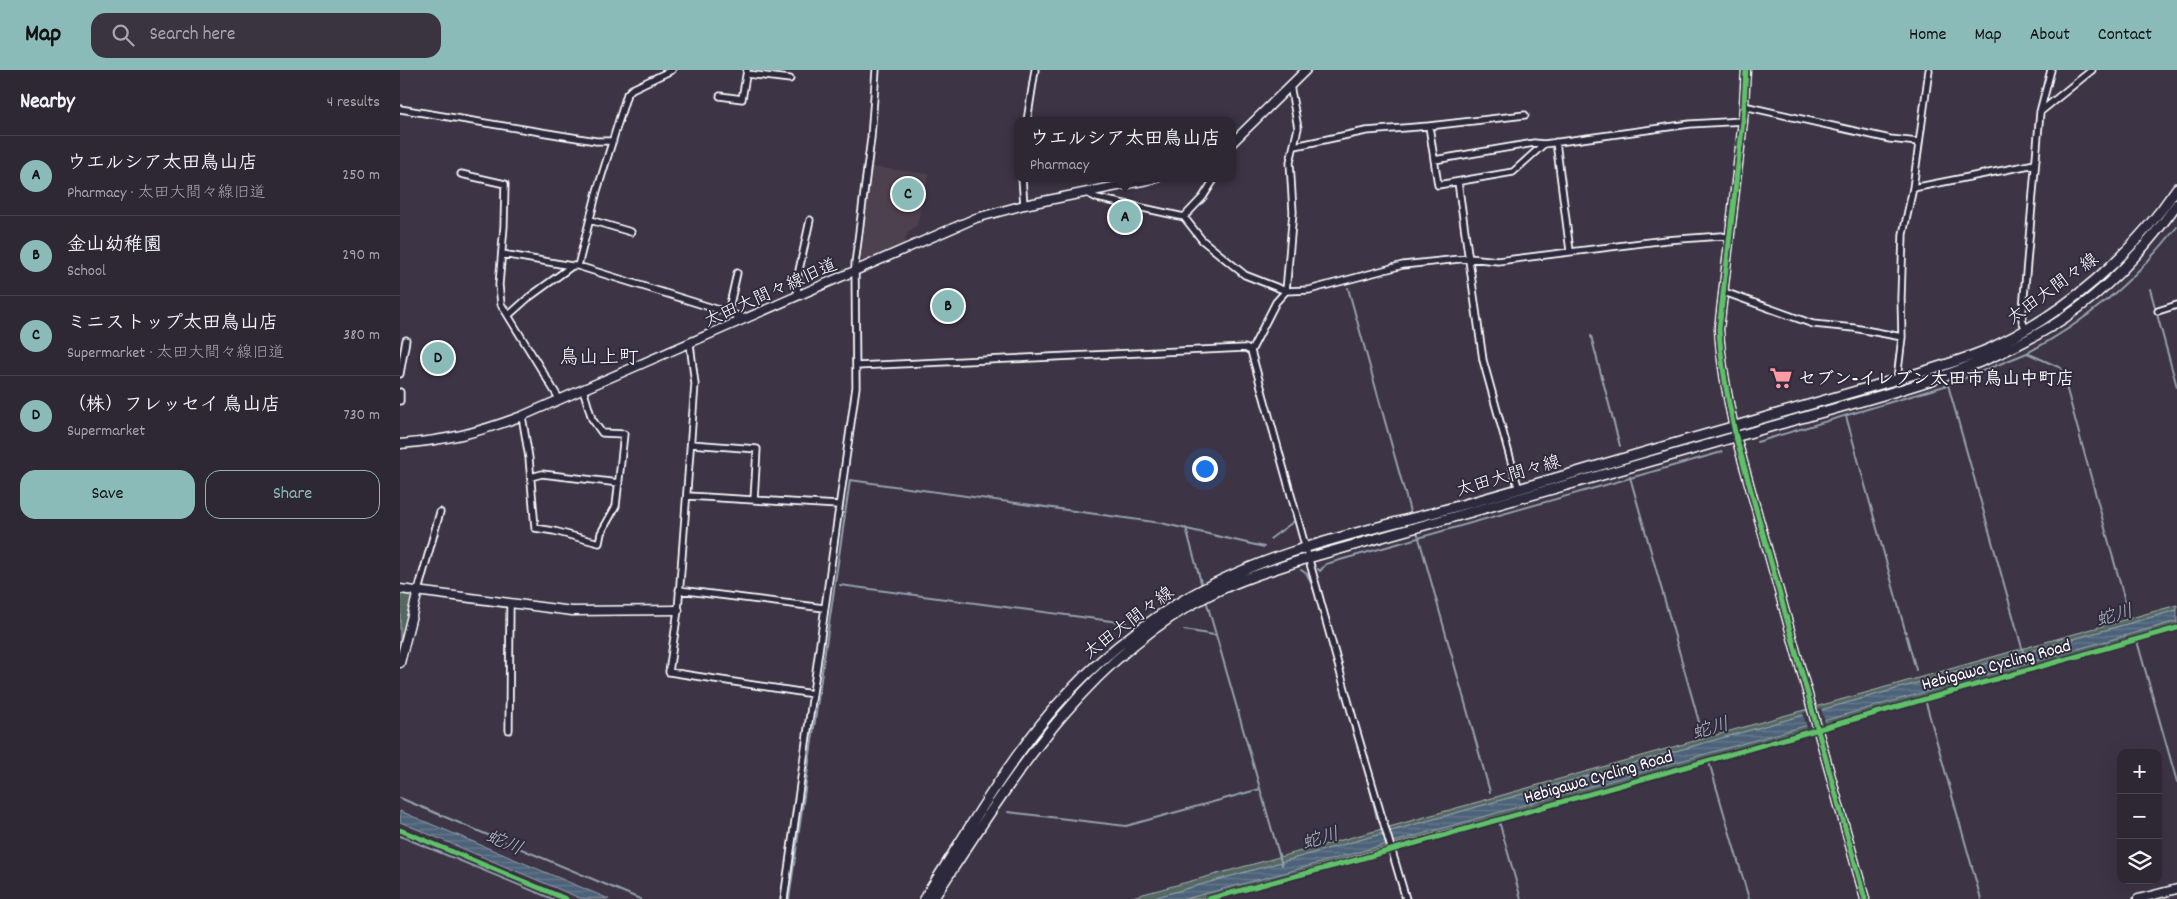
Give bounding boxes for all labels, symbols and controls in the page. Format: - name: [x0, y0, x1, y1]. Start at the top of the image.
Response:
- search box: [91, 13, 441, 58]
- text: Map: [25, 18, 61, 52]
- icon: search: [109, 21, 137, 49]
- text: Search here: [149, 22, 235, 49]
- text: Home: [1909, 23, 1946, 48]
- text: Map: [1974, 23, 2002, 48]
- text: About: [2030, 23, 2070, 48]
- text: Contact: [2098, 23, 2152, 48]
- text: Nearby: [20, 88, 75, 118]
- text: 4 results: [327, 91, 380, 114]
- popup: [1014, 117, 1236, 182]
- text: ウエルシア太田鳥山店: [1030, 127, 1220, 154]
- text: ウエルシア太田鳥山店: [67, 151, 257, 178]
- text: Pharmacy: [1030, 154, 1089, 177]
- text: A: [32, 164, 40, 187]
- text: 250 m: [342, 164, 380, 187]
- pin: C: [892, 175, 924, 213]
- text: Pharmacy · 太田大間々線旧道: [67, 182, 265, 205]
- pin: A: [1109, 198, 1141, 236]
- text: 金山幼稚園: [67, 233, 162, 260]
- text: B: [32, 244, 40, 267]
- text: 290 m: [342, 244, 380, 267]
- street label: 太田大間々線: [2002, 248, 2105, 332]
- street label: 太田大間々線旧道: [700, 254, 842, 335]
- text: School: [67, 260, 106, 283]
- pin: B: [932, 287, 964, 325]
- text: ミニストップ太田鳥山店: [67, 311, 278, 338]
- text: C: [32, 324, 40, 347]
- text: 380 m: [343, 324, 380, 347]
- pin: D: [422, 339, 454, 377]
- text: Supermarket · 太田大間々線旧道: [67, 342, 284, 365]
- district label: 鳥山上町: [559, 345, 639, 373]
- supermarket icon: セブン−イレブン太田市鳥山中町店: [1768, 365, 1794, 391]
- place label: セブン−イレブン太田市鳥山中町店: [1798, 368, 2074, 393]
- text: （株）フレッセイ 鳥山店: [67, 393, 280, 420]
- text: D: [32, 404, 40, 427]
- text: 730 m: [343, 404, 380, 427]
- text: Supermarket: [67, 420, 145, 443]
- street label: 太田大間々線: [1453, 451, 1564, 504]
- your location: [1192, 456, 1218, 482]
- button: Save: [20, 470, 195, 519]
- button: Share: [205, 470, 380, 519]
- street label: 太田大間々線: [1079, 582, 1180, 666]
- water label: 蛇川: [2093, 599, 2137, 636]
- street label: Hebigawa Cycling Road: [1919, 634, 2074, 698]
- water label: 蛇川: [1689, 712, 1733, 749]
- street label: Hebigawa Cycling Road: [1521, 745, 1676, 812]
- map controls: [2117, 749, 2162, 884]
- button: +: [2117, 749, 2162, 794]
- button: −: [2117, 794, 2162, 839]
- water label: 蛇川: [1299, 822, 1343, 859]
- water label: 蛇川: [481, 824, 526, 864]
- button: layers: [2117, 839, 2162, 884]

